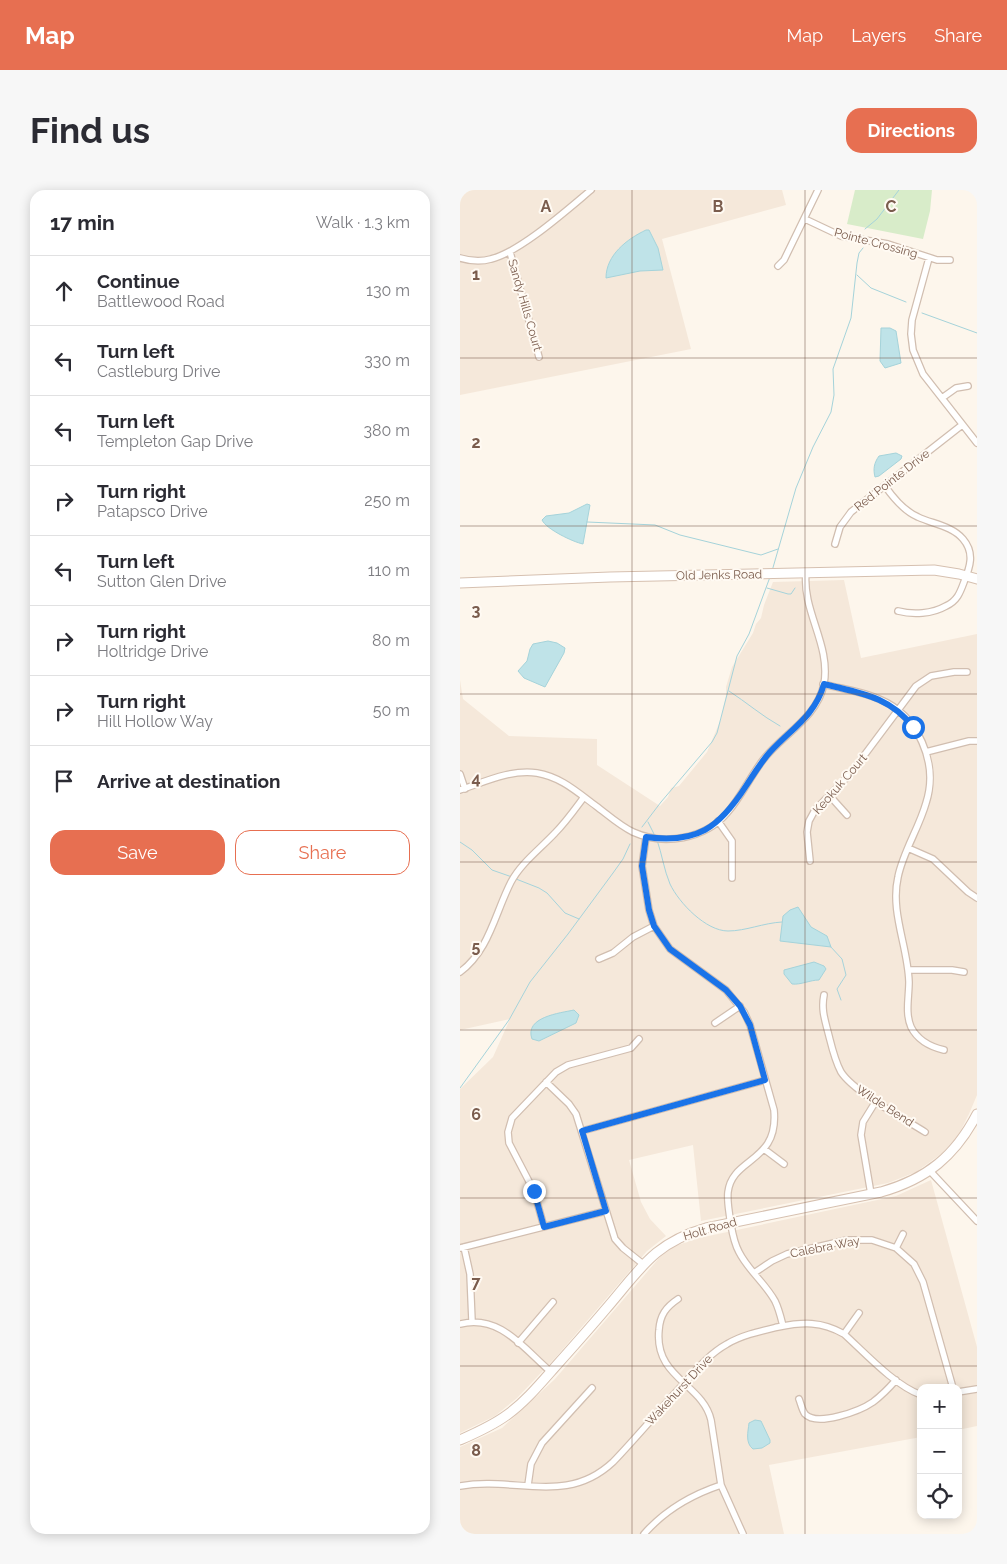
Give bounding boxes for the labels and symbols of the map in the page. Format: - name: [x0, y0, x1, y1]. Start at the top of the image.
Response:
- text: A: [541, 197, 552, 216]
- text: B: [713, 197, 724, 216]
- text: C: [886, 197, 897, 216]
- street label: Pointe Crossing: [833, 225, 919, 261]
- street label: Sandy Hills Court: [505, 257, 545, 353]
- text: 1: [472, 265, 480, 284]
- text: 2: [471, 433, 481, 452]
- street label: Red Pointe Drive: [851, 446, 933, 514]
- street label: Old Jenks Road: [676, 567, 762, 583]
- text: 3: [472, 601, 481, 620]
- route start: [902, 716, 925, 739]
- street label: Keokuk Court: [810, 751, 870, 817]
- text: 4: [471, 769, 481, 788]
- text: 5: [472, 937, 481, 956]
- street label: Wilde Bend: [854, 1082, 916, 1130]
- text: 6: [471, 1105, 481, 1124]
- route end: [523, 1180, 546, 1203]
- street label: Holt Road: [682, 1215, 738, 1243]
- street label: Calebra Way: [789, 1233, 861, 1261]
- text: 7: [472, 1273, 481, 1292]
- street label: Wakehurst Drive: [643, 1352, 715, 1428]
- text: 8: [471, 1441, 481, 1460]

